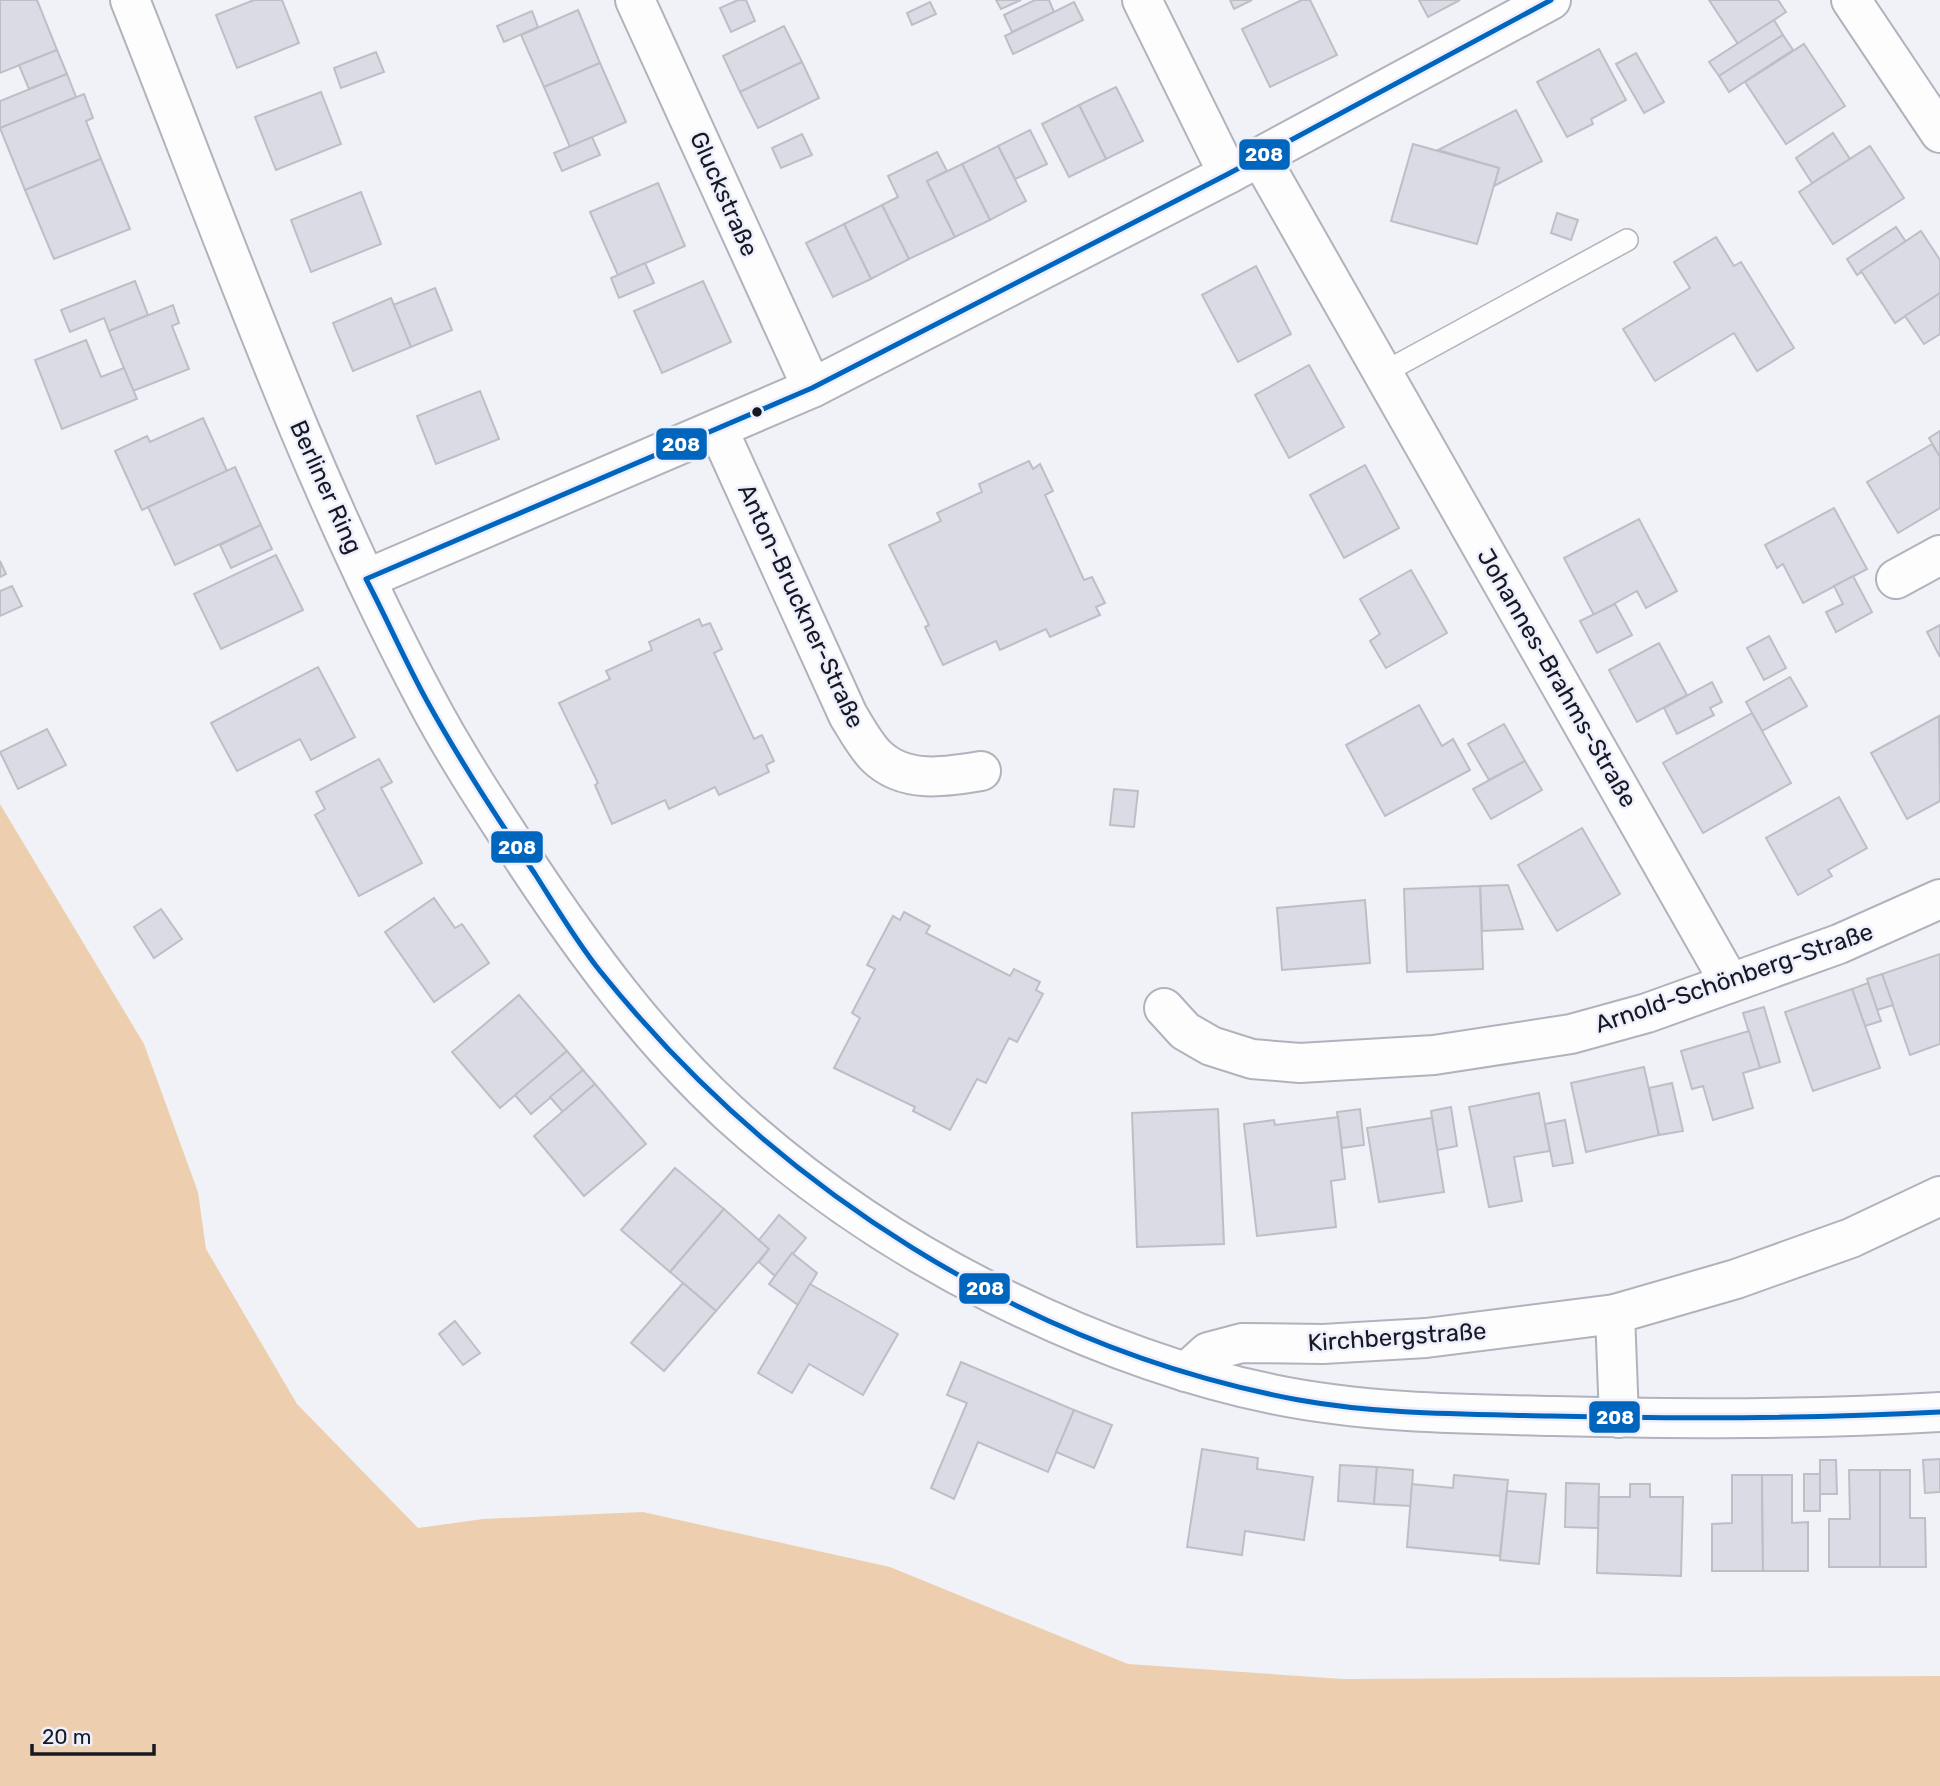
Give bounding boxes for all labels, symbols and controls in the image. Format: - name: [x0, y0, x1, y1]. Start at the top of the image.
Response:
- street label: Gluckstraße: [684, 127, 764, 261]
- line badge: 208: [1238, 138, 1291, 171]
- text: 208: [1245, 143, 1283, 166]
- unlabelled marker: [750, 405, 764, 419]
- street label: Berliner Ring: [284, 416, 368, 558]
- line badge: 208: [655, 427, 708, 461]
- text: 208: [662, 433, 700, 456]
- street label: Anton-Bruckner-Straße: [732, 479, 870, 733]
- street label: Johannes-Brahms-Straße: [1471, 544, 1643, 812]
- line badge: 208: [490, 830, 544, 864]
- text: 208: [498, 836, 536, 859]
- street label: Arnold-Schönberg-Straße: [1591, 917, 1877, 1039]
- line badge: 208: [958, 1272, 1011, 1305]
- text: 208: [966, 1277, 1004, 1300]
- street label: Kirchbergstraße: [1307, 1317, 1487, 1357]
- line badge: 208: [1588, 1400, 1641, 1434]
- text: 208: [1596, 1406, 1634, 1429]
- scale bar: [32, 1712, 154, 1756]
- text: 20 m: [42, 1724, 91, 1749]

